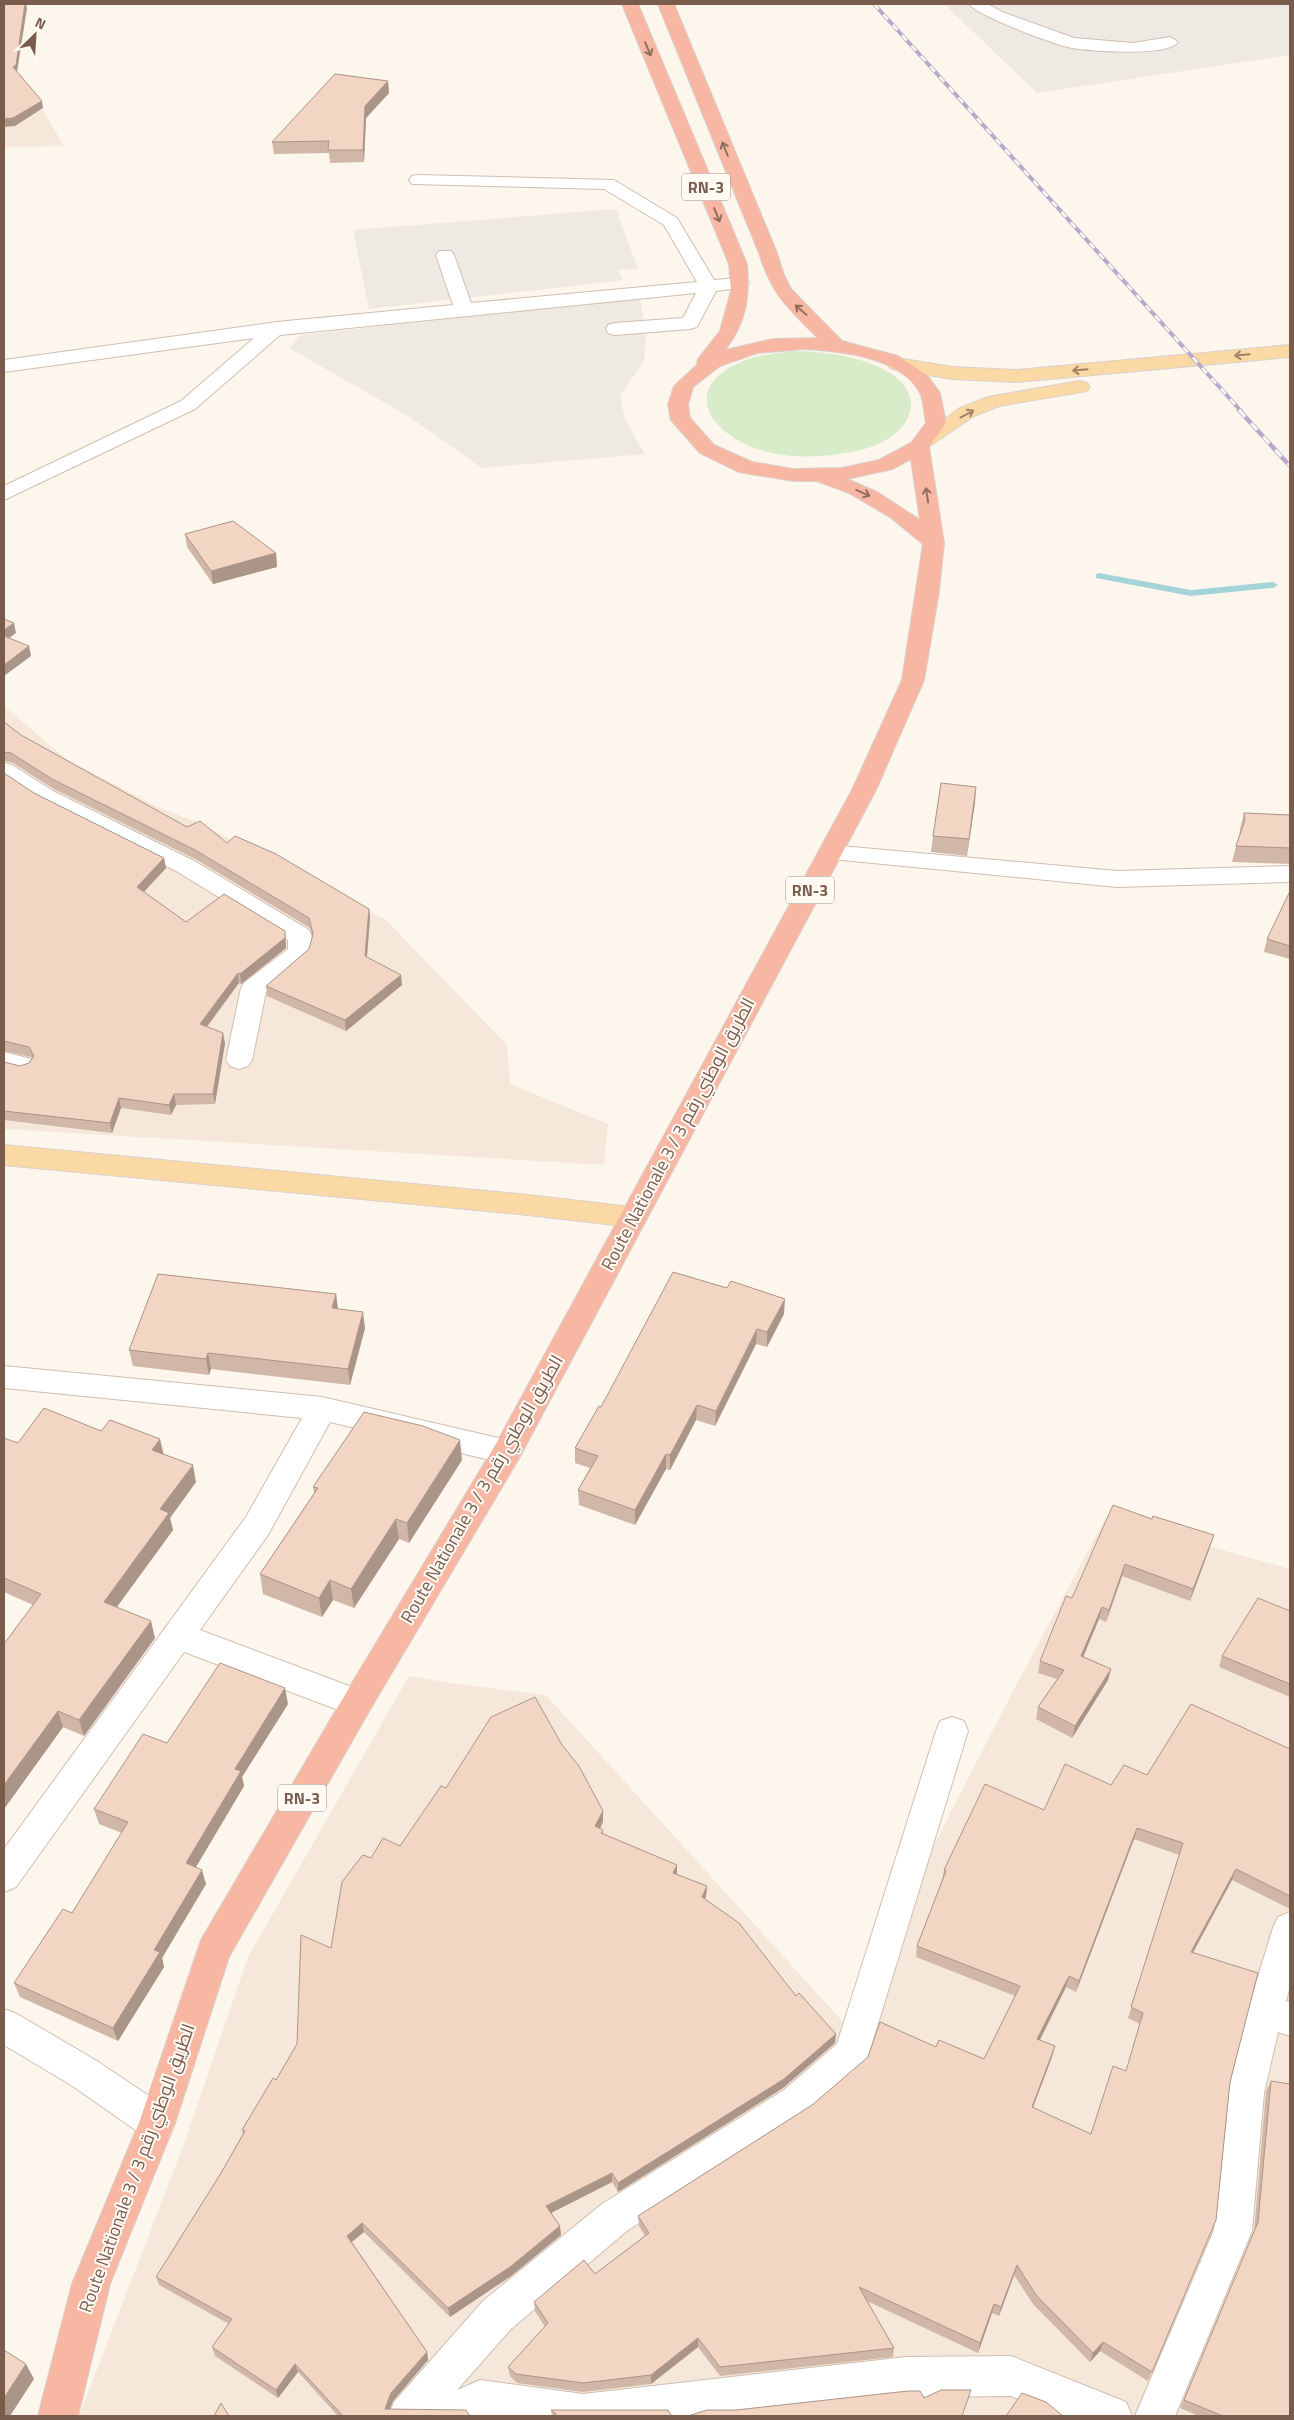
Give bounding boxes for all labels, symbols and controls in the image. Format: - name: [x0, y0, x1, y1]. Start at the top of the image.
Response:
- north arrow: [10, 10, 60, 60]
- text: N: [32, 11, 50, 34]
- one-way arrow: [644, 41, 654, 56]
- one-way arrow: [720, 142, 730, 157]
- road number: RN-3: [682, 173, 730, 200]
- one-way arrow: [713, 207, 723, 222]
- one-way arrow: [795, 305, 808, 316]
- one-way arrow: [1234, 350, 1250, 360]
- one-way arrow: [1072, 365, 1088, 375]
- one-way arrow: [959, 409, 974, 419]
- one-way arrow: [921, 487, 931, 503]
- one-way arrow: [855, 489, 870, 499]
- road number: RN-3: [786, 876, 834, 904]
- street label: Route Nationale 3 / الطريق الوطني رقم 3: [594, 992, 762, 1276]
- street label: Route Nationale 3 / الطريق الوطني رقم 3: [393, 1350, 571, 1628]
- road number: RN-3: [278, 1785, 326, 1812]
- street label: Route Nationale 3 / الطريق الوطني رقم 3: [72, 2020, 202, 2316]

